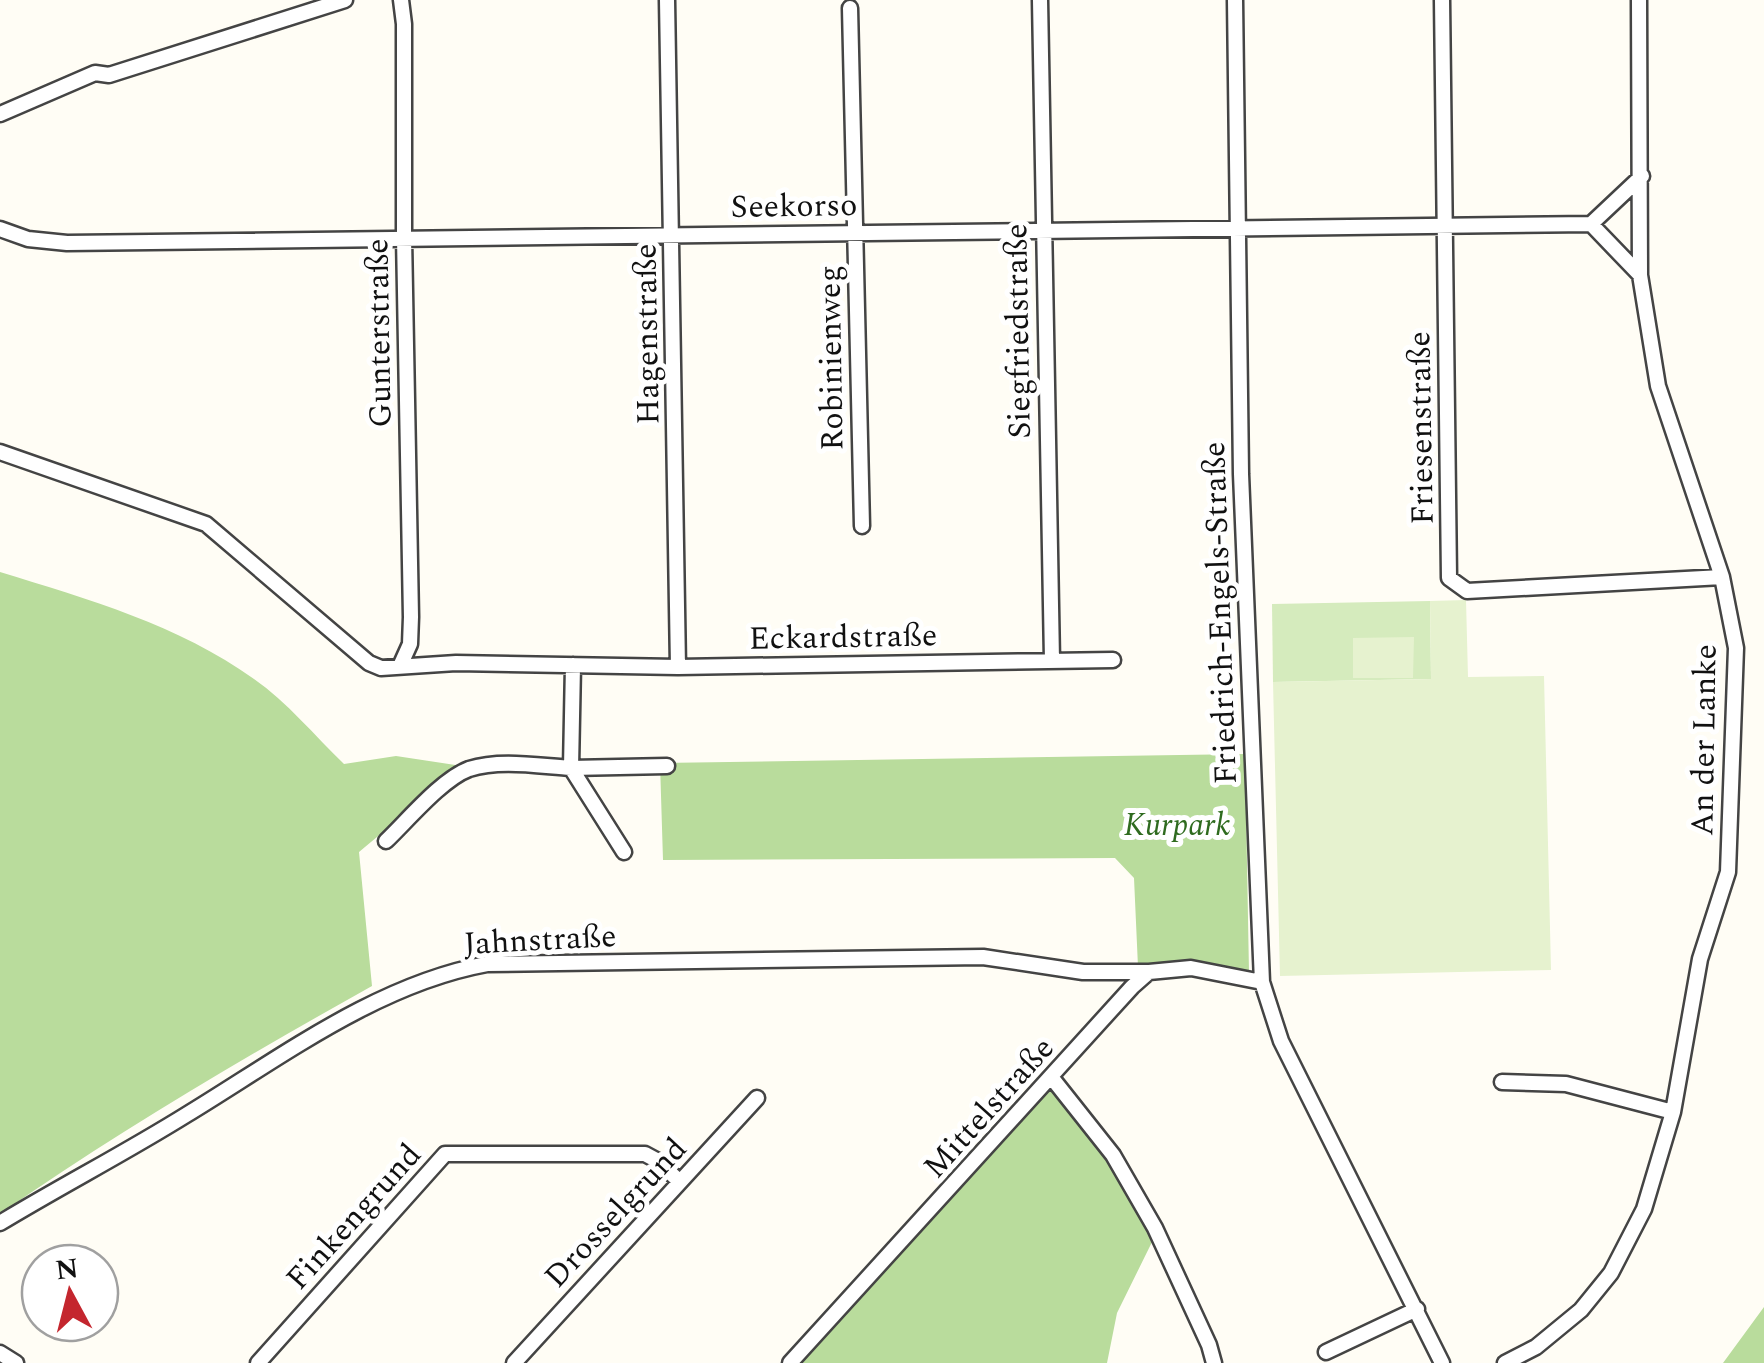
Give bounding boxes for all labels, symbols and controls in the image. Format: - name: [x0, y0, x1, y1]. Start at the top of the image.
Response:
- street label: Seekorso: [730, 181, 858, 232]
- street label: Siegfriedstraße: [992, 223, 1045, 439]
- street label: Gunterstraße: [353, 238, 406, 428]
- street label: Hagenstraße: [621, 243, 674, 425]
- street label: Robinienweg: [805, 265, 858, 451]
- street label: Friesenstraße: [1395, 331, 1448, 525]
- street label: Friedrich-Engels-Straße: [1190, 441, 1251, 785]
- street label: Eckardstraße: [748, 611, 938, 664]
- street label: An der Lanke: [1678, 644, 1731, 836]
- park label: Kurpark: [1124, 801, 1230, 850]
- street label: Jahnstraße: [462, 912, 618, 969]
- street label: Mittelstraße: [912, 1026, 1066, 1190]
- street label: Drosselgrund: [533, 1126, 699, 1300]
- street label: Finkengrund: [275, 1132, 434, 1302]
- north arrow: [20, 1243, 120, 1343]
- text: N: [53, 1247, 81, 1292]

